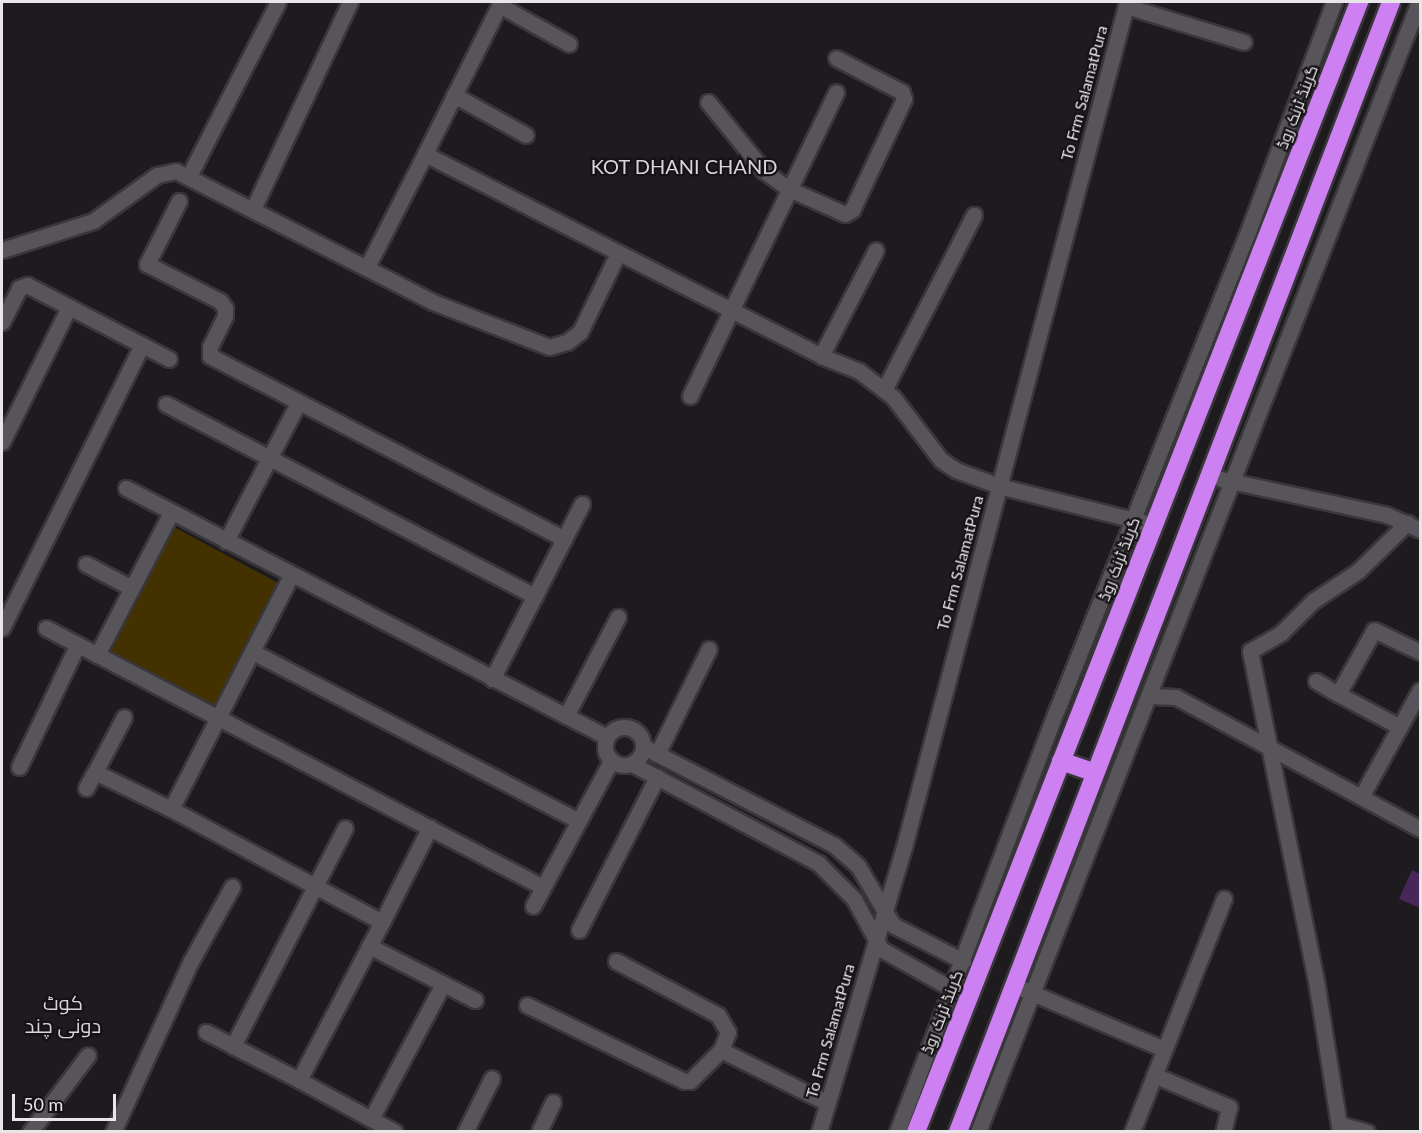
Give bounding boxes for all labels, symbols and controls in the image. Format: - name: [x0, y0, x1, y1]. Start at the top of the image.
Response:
- street label: To Frm SalamatPura: [1057, 23, 1111, 163]
- street label: گرینڈ ٹرنک روڈ: [1272, 62, 1322, 152]
- district label: KOT DHANI CHAND: [579, 154, 789, 178]
- street label: To Frm SalamatPura: [933, 493, 987, 633]
- street label: گرینڈ ٹرنک روڈ: [1094, 514, 1144, 604]
- street label: To Frm SalamatPura: [802, 961, 858, 1101]
- street label: گرینڈ ٹرنک روڈ: [917, 967, 967, 1057]
- district label: کوٹ دونی چند: [25, 991, 101, 1038]
- scale bar: [15, 1082, 118, 1120]
- text: 50 m: [23, 1093, 63, 1115]

